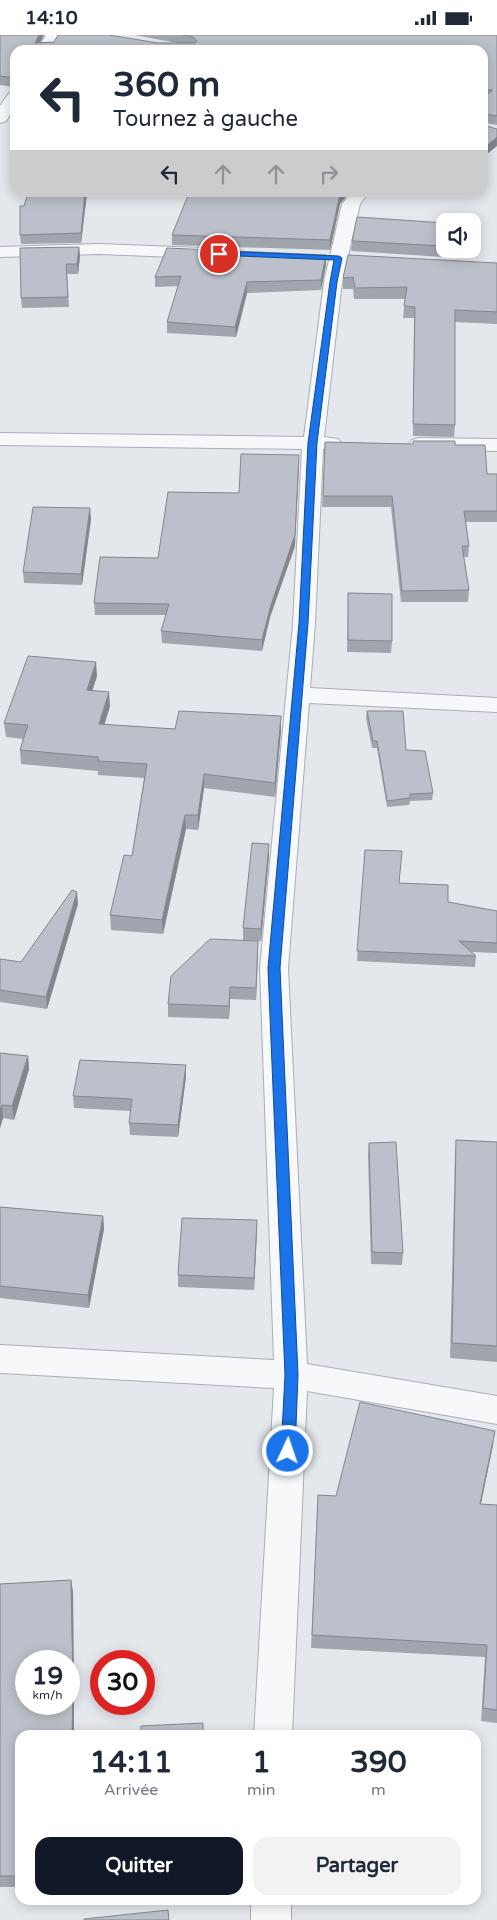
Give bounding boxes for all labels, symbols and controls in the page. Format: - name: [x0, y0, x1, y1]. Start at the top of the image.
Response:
- text: 14:10: [25, 7, 78, 29]
- text: 360 m: [113, 64, 220, 106]
- icon: left: [30, 65, 95, 130]
- text: Tournez à gauche: [113, 106, 298, 132]
- icon: left: [156, 160, 184, 188]
- icon: ahead: [209, 160, 237, 188]
- icon: ahead: [262, 160, 290, 188]
- icon: right: [315, 160, 343, 188]
- map controls: [436, 213, 481, 258]
- button: sound: [436, 213, 481, 258]
- pin: [198, 233, 240, 275]
- icon: arrive: [205, 240, 233, 268]
- position arrow: [261, 1424, 313, 1476]
- speed limit sign: 30: [90, 1650, 155, 1715]
- text: 19: [32, 1661, 63, 1691]
- text: km/h: [32, 1688, 63, 1702]
- text: 14:11: [89, 1744, 173, 1781]
- text: 1: [252, 1744, 271, 1781]
- text: 390: [350, 1744, 407, 1781]
- text: Arrivée: [104, 1780, 158, 1800]
- text: min: [247, 1780, 276, 1800]
- text: m: [371, 1780, 386, 1800]
- button: Quitter: [35, 1837, 243, 1895]
- button: Partager: [253, 1837, 461, 1895]

